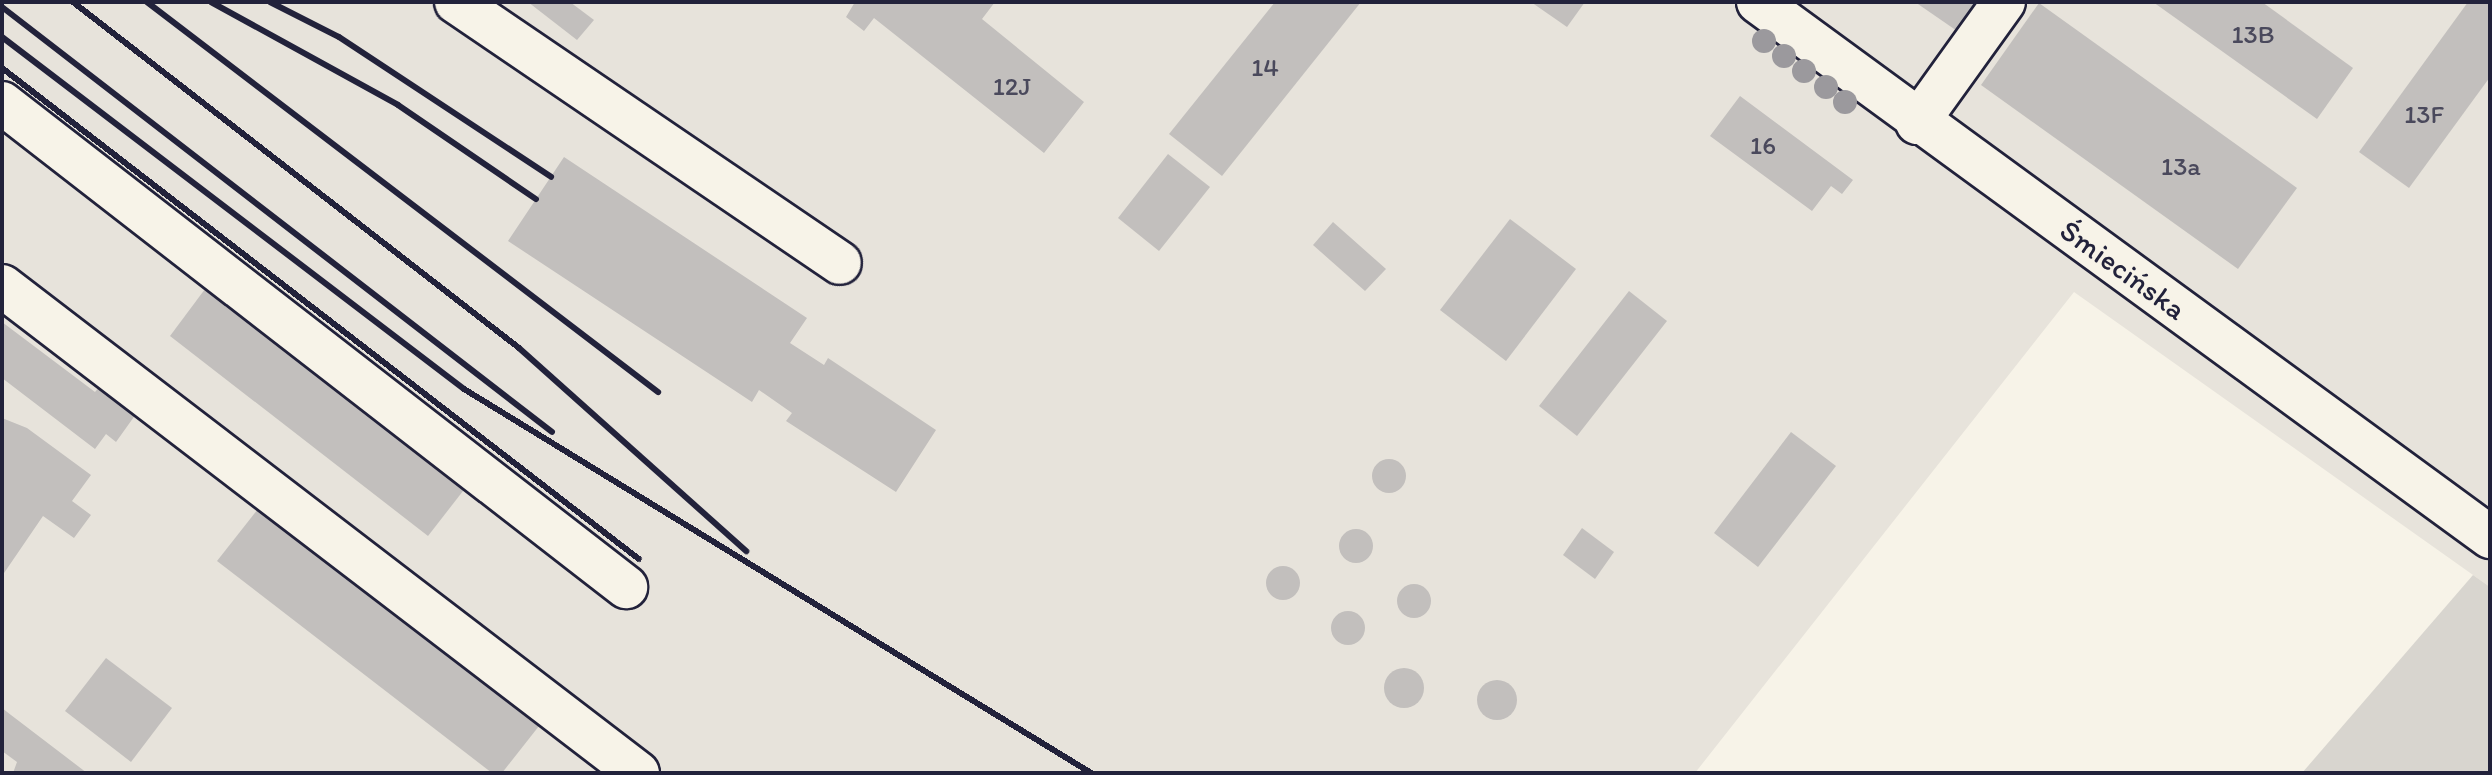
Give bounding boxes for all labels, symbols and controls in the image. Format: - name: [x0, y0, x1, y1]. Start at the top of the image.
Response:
- house number: 13B: [2231, 19, 2275, 51]
- house number: 14: [1251, 52, 1279, 84]
- house number: 12J: [993, 71, 1031, 103]
- house number: 13F: [2404, 99, 2444, 131]
- house number: 16: [1750, 130, 1776, 162]
- house number: 13a: [2161, 151, 2201, 183]
- street label: Śmiecińska: [2053, 212, 2193, 328]

